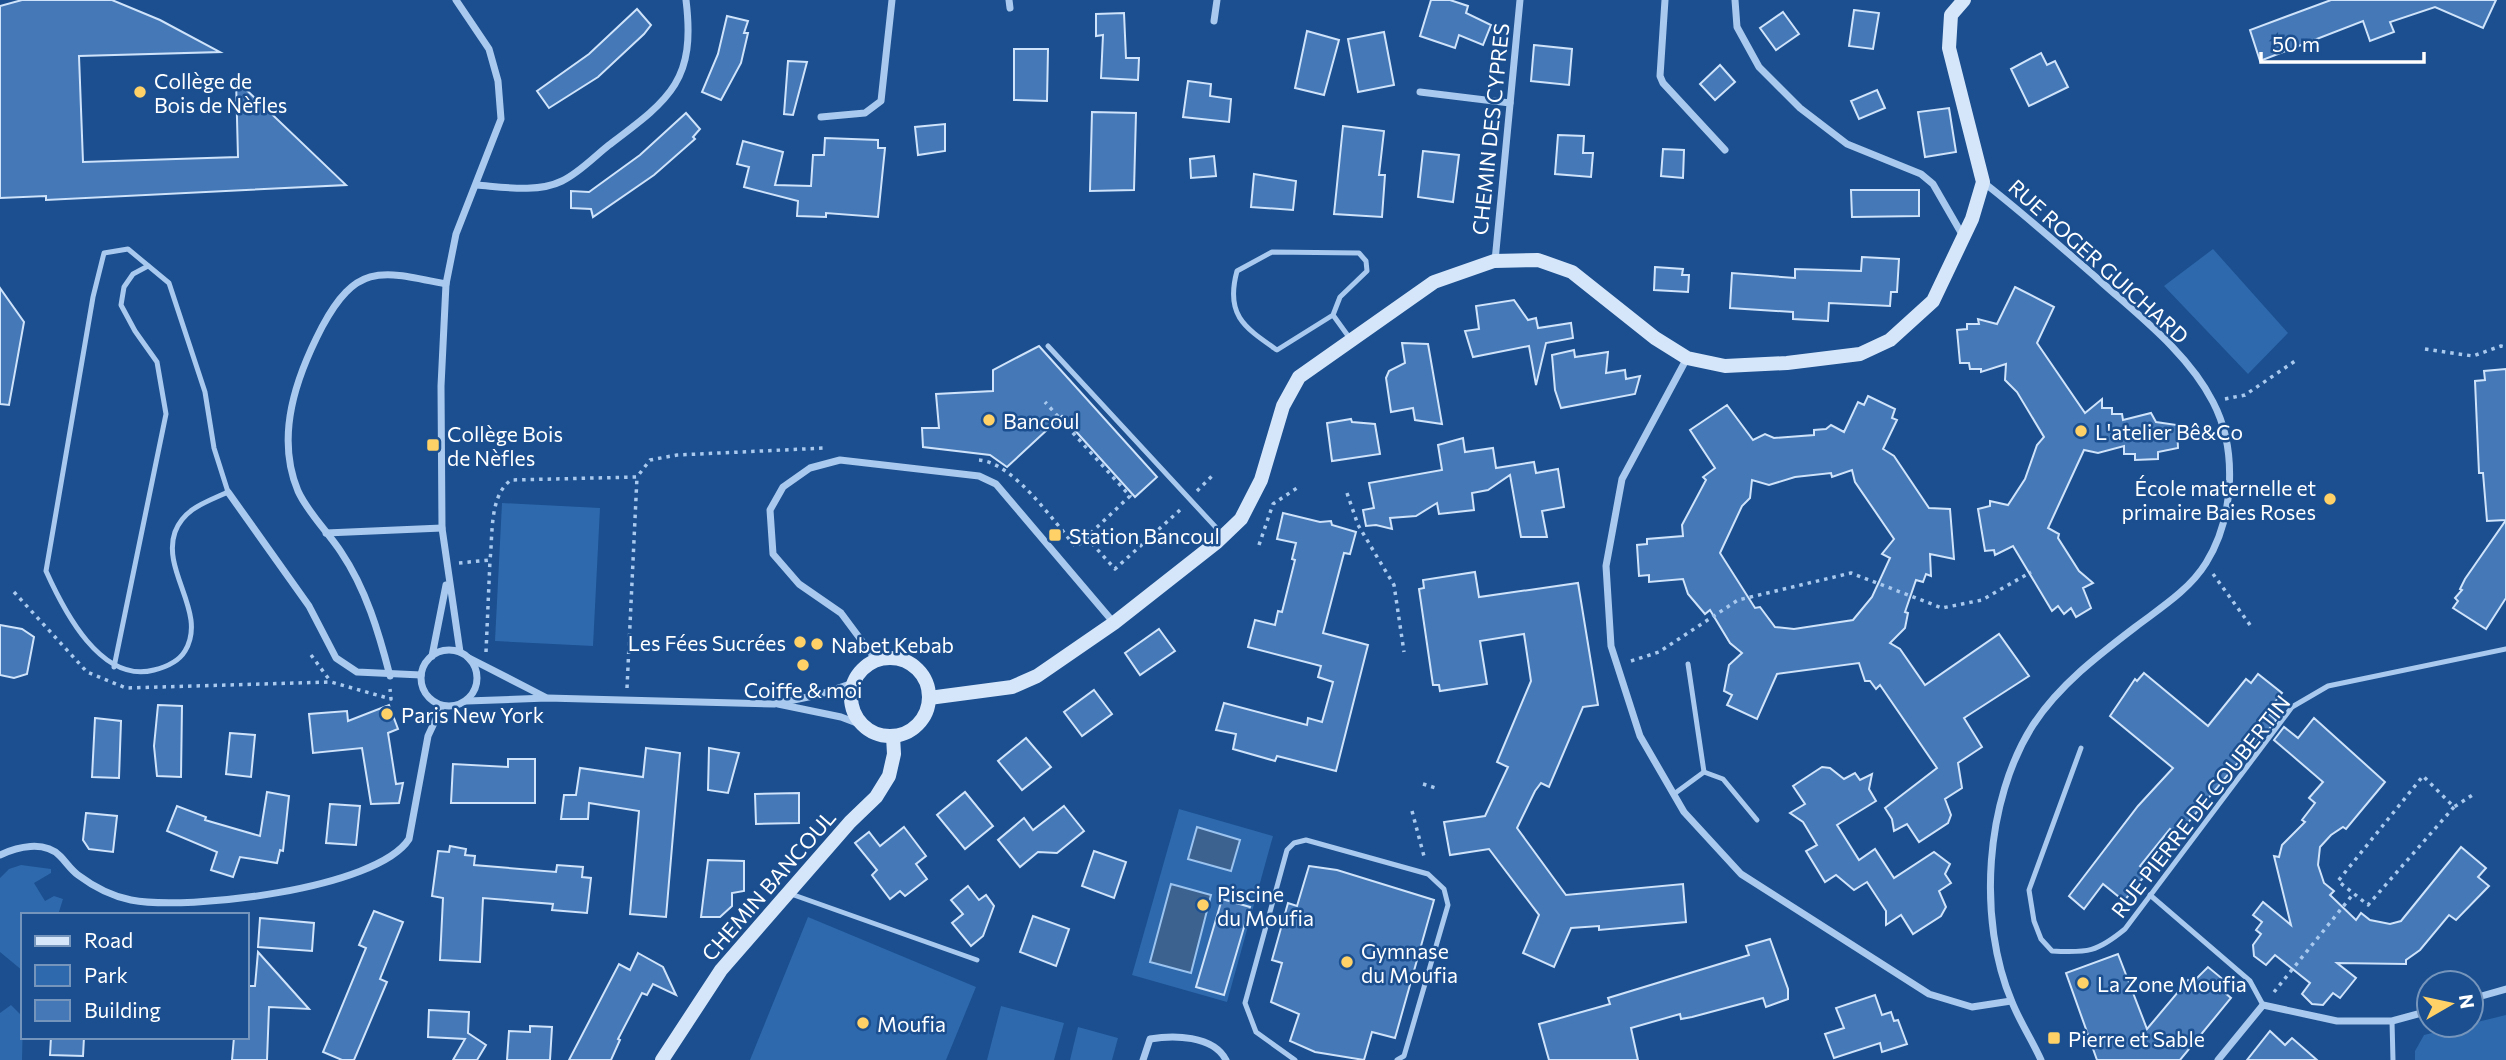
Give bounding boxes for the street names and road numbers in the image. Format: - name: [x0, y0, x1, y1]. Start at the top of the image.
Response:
- street label: CHEMIN DES CYPRES: [1466, 22, 1514, 236]
- street label: RUE ROGER GUICHARD: [2004, 174, 2194, 348]
- street label: RUE PIERRE DE COUBERTIN: [2105, 690, 2295, 922]
- street label: CHEMIN BANCOUL: [696, 805, 840, 965]

